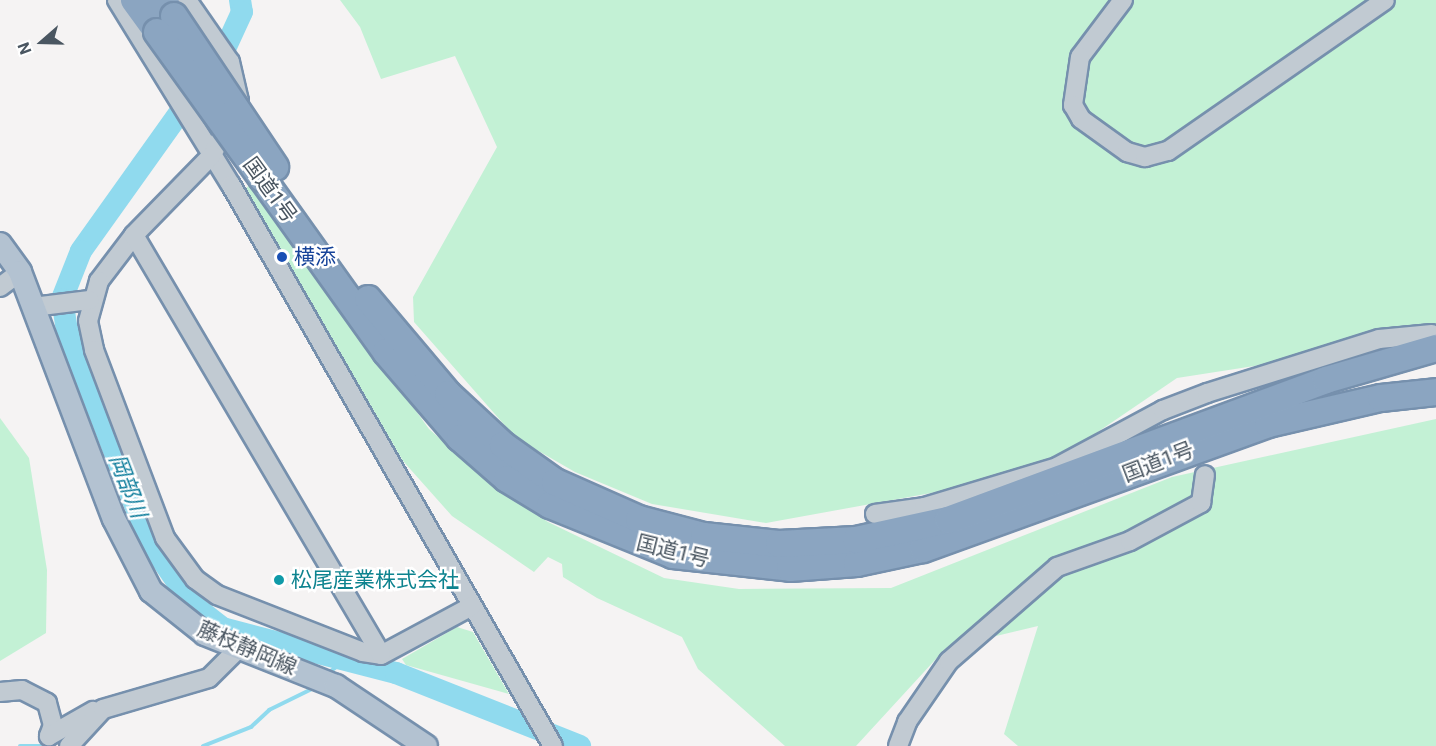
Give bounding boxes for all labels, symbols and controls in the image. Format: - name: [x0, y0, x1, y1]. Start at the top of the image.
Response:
- north arrow: [12, 12, 72, 72]
- text: N: [14, 40, 35, 57]
- street label: 国道1号: [238, 152, 302, 228]
- place label: 横添: [294, 244, 336, 270]
- marker: 横添: [275, 250, 289, 264]
- street label: 国道1号: [1119, 437, 1197, 487]
- water label: 岡部川: [104, 450, 152, 522]
- street label: 国道1号: [634, 530, 712, 572]
- place label: 松尾産業株式会社: [291, 567, 459, 593]
- marker: 松尾産業株式会社: [272, 573, 286, 587]
- street label: 藤枝静岡線: [194, 616, 300, 680]

